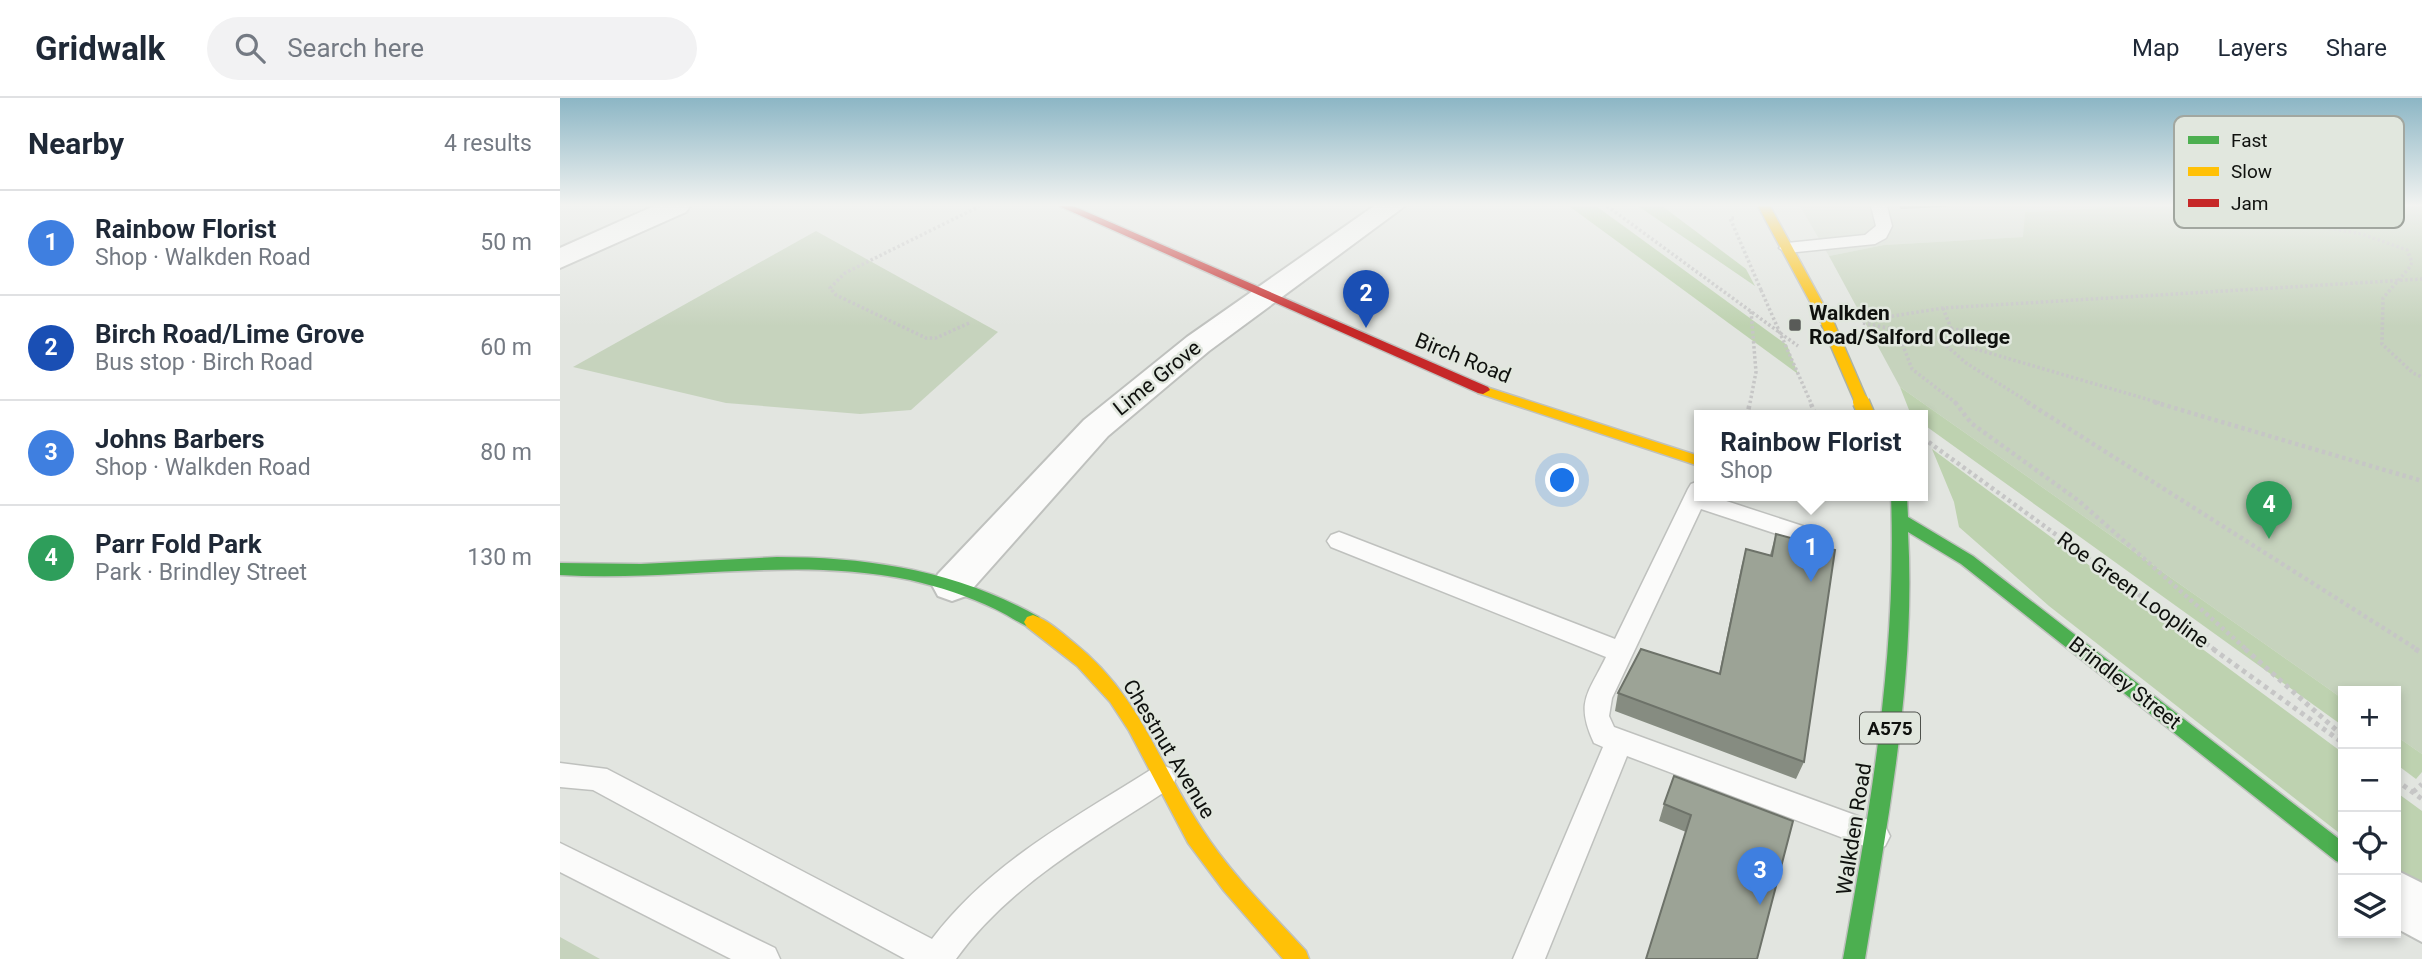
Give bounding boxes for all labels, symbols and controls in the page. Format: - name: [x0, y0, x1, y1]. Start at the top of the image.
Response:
- search box: [207, 17, 697, 80]
- text: Gridwalk: [35, 29, 165, 68]
- icon: search: [231, 29, 269, 67]
- text: Search here: [287, 33, 424, 63]
- text: Map: [2132, 34, 2180, 62]
- text: Layers: [2218, 34, 2288, 62]
- text: Share: [2326, 34, 2387, 62]
- legend: [2174, 116, 2404, 228]
- text: Nearby: [28, 126, 124, 161]
- text: Fast: [2231, 129, 2268, 152]
- text: 4 results: [444, 130, 532, 157]
- text: Slow: [2231, 160, 2272, 183]
- text: Jam: [2231, 192, 2268, 215]
- text: Rainbow Florist: [95, 214, 276, 244]
- text: 1: [44, 229, 58, 256]
- text: 50 m: [480, 229, 532, 256]
- text: Shop · Walkden Road: [95, 244, 311, 271]
- pin: 2: [1343, 270, 1389, 328]
- place label: Walkden Road/Salford College: [1809, 301, 2010, 349]
- marker: Walkden Road/Salford College: [1787, 317, 1803, 333]
- text: Birch Road/Lime Grove: [95, 319, 364, 349]
- street label: Birch Road: [1412, 328, 1514, 388]
- text: 2: [44, 334, 58, 361]
- text: 60 m: [480, 334, 532, 361]
- street label: Lime Grove: [1108, 336, 1206, 420]
- text: Bus stop · Birch Road: [95, 349, 313, 376]
- popup: [1694, 410, 1928, 501]
- text: Johns Barbers: [95, 424, 265, 454]
- text: Rainbow Florist: [1720, 427, 1902, 457]
- text: 3: [44, 439, 58, 466]
- text: 80 m: [480, 439, 532, 466]
- text: Shop · Walkden Road: [95, 454, 311, 481]
- text: Shop: [1720, 457, 1773, 484]
- your location: [1545, 463, 1579, 497]
- pin: 4: [2246, 481, 2292, 539]
- pin: 1: [1788, 524, 1834, 582]
- street label: Roe Green Loopline: [2052, 527, 2214, 653]
- text: Parr Fold Park: [95, 529, 262, 559]
- text: 4: [44, 544, 58, 571]
- text: 130 m: [467, 544, 532, 571]
- text: Park · Brindley Street: [95, 559, 307, 586]
- street label: Brindley Street: [2064, 632, 2186, 734]
- street label: Chestnut Avenue: [1118, 675, 1220, 823]
- map controls: [2338, 686, 2401, 938]
- button: +: [2338, 686, 2401, 749]
- road number: A575: [1860, 712, 1920, 744]
- button: −: [2338, 749, 2401, 812]
- street label: Walkden Road: [1832, 761, 1876, 897]
- button: locate: [2338, 812, 2401, 875]
- pin: 3: [1737, 847, 1783, 905]
- button: layers: [2338, 875, 2401, 938]

